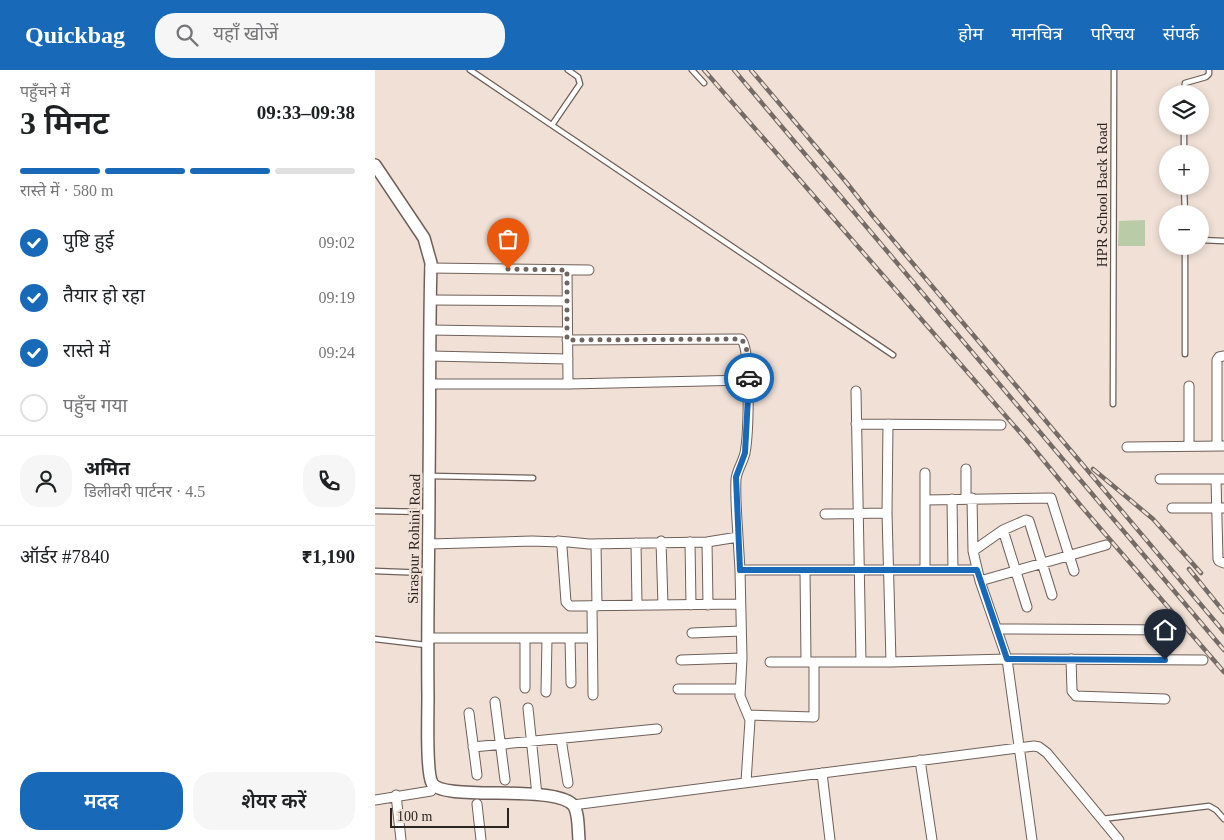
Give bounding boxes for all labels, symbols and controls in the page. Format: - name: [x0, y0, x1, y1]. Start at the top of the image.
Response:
- search box: [155, 13, 505, 58]
- icon: search: [173, 21, 201, 49]
- text: Quickbag: [25, 22, 125, 48]
- text: यहाँ खोजें: [213, 23, 278, 44]
- text: होम: [958, 24, 983, 44]
- text: मानचित्र: [1011, 24, 1063, 44]
- text: परिचय: [1091, 24, 1135, 44]
- text: संपर्क: [1163, 24, 1199, 44]
- text: पहुँचने में: [20, 83, 70, 100]
- map controls: [1159, 85, 1209, 255]
- button: layers: [1159, 85, 1209, 135]
- text: 09:33–09:38: [257, 102, 355, 123]
- text: 3 मिनट: [20, 105, 109, 141]
- street label: HPR School Back Road: [1094, 122, 1110, 267]
- button: +: [1159, 145, 1209, 195]
- text: रास्ते में · 580 m: [20, 182, 113, 199]
- button: −: [1159, 205, 1209, 255]
- pin: [487, 218, 529, 269]
- icon: bag: [494, 225, 522, 253]
- icon: check: [20, 229, 48, 257]
- text: पुष्टि हुई: [63, 230, 114, 251]
- text: 09:02: [319, 234, 355, 251]
- icon: check: [20, 284, 48, 312]
- text: तैयार हो रहा: [63, 285, 145, 306]
- text: 09:19: [319, 289, 355, 306]
- icon: check: [20, 339, 48, 367]
- text: रास्ते में: [63, 340, 110, 361]
- text: 09:24: [319, 344, 355, 361]
- courier: [724, 353, 774, 403]
- icon: car: [735, 364, 763, 392]
- text: पहुँच गया: [63, 395, 127, 416]
- button: person: [20, 455, 72, 507]
- button: phone: [303, 455, 355, 507]
- text: अमित: [84, 458, 130, 479]
- street label: Siraspur Rohini Road: [405, 473, 423, 604]
- text: डिलीवरी पार्टनर · 4.5: [84, 483, 205, 500]
- text: ऑर्डर #7840: [20, 546, 110, 567]
- text: ₹1,190: [301, 546, 355, 567]
- pin: [1144, 609, 1186, 660]
- icon: home: [1151, 616, 1179, 644]
- button: मदद: [20, 772, 183, 830]
- button: शेयर करें: [193, 772, 355, 830]
- scale bar: [390, 805, 509, 828]
- text: 100 m: [397, 809, 432, 824]

